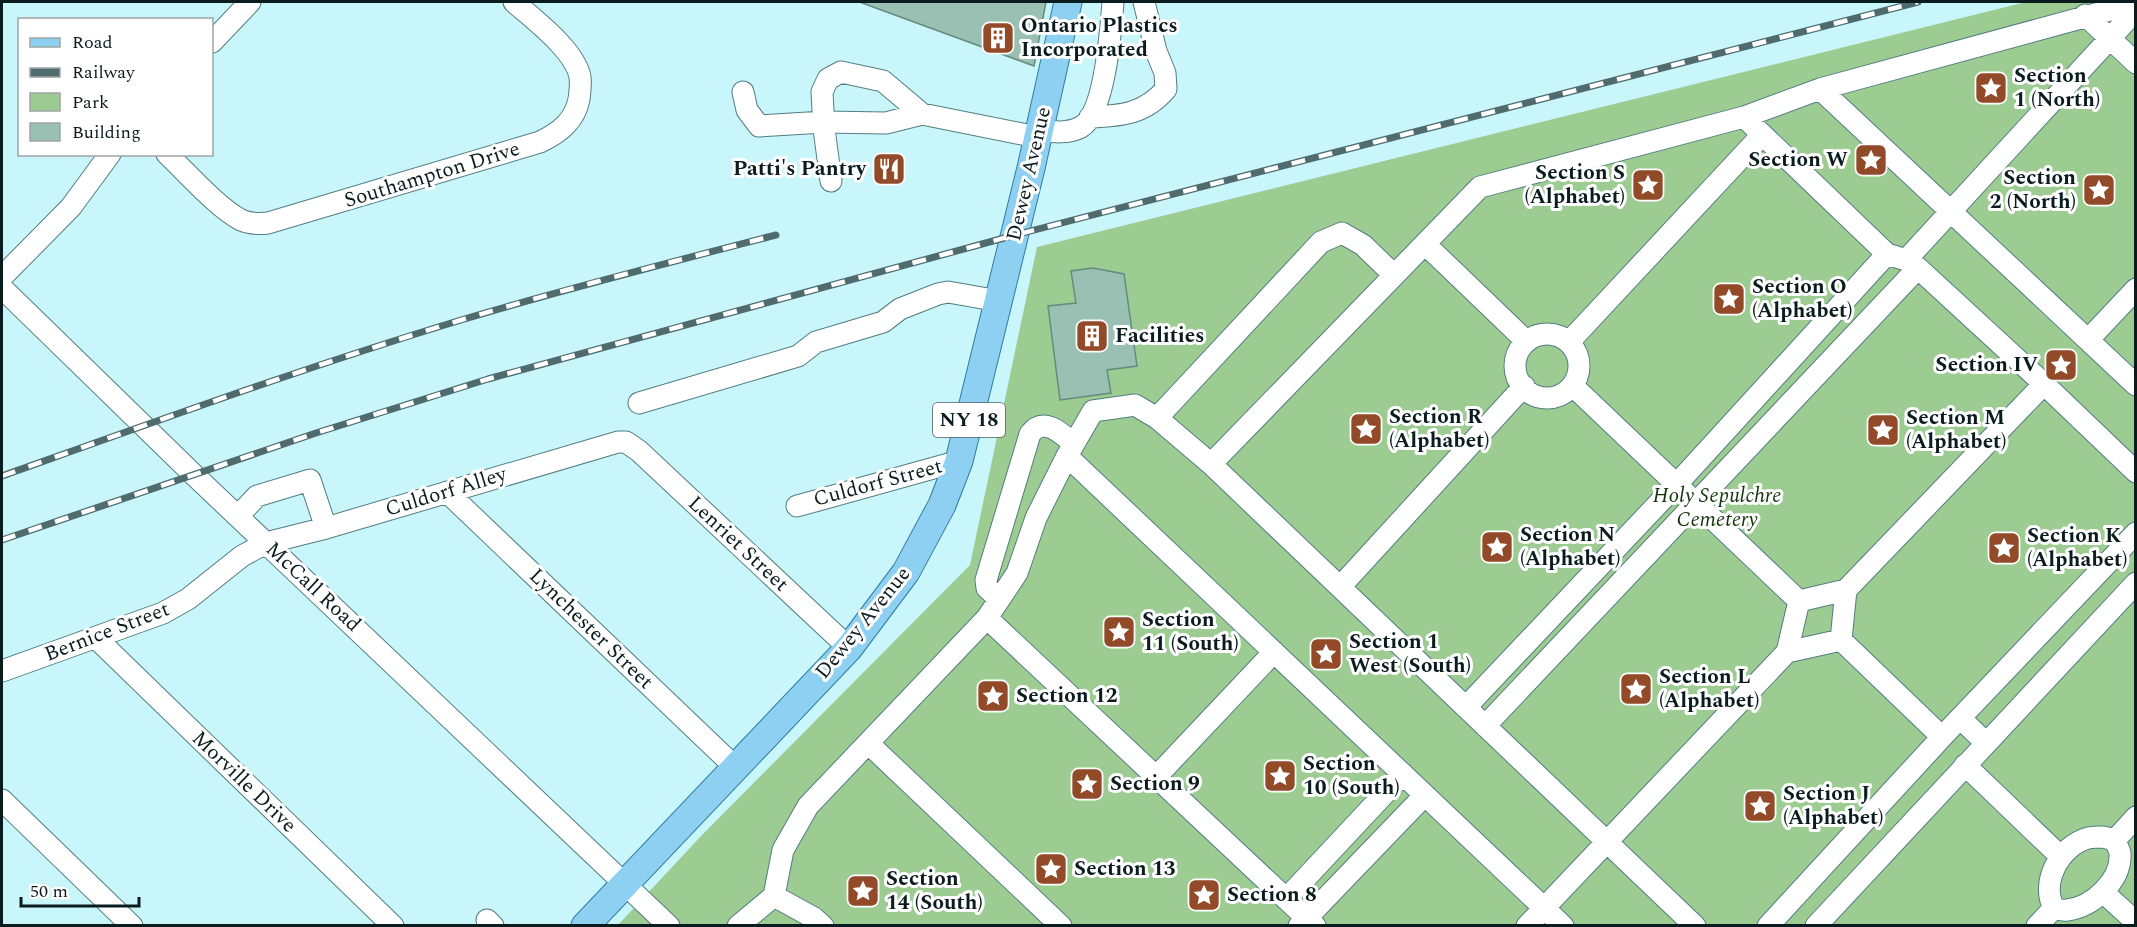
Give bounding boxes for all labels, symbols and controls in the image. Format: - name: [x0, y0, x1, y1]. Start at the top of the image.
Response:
- place label: Ontario Plastics Incorporated: [1021, 10, 1178, 66]
- legend: [18, 18, 213, 156]
- building icon: Ontario Plastics Incorporated: [980, 20, 1016, 56]
- text: Road: [72, 29, 113, 56]
- text: Railway: [72, 59, 136, 86]
- place label: Section 1 (North): [2014, 60, 2100, 116]
- place icon: Section 1 (North): [1973, 70, 2009, 106]
- text: Park: [72, 89, 109, 116]
- street label: Dewey Avenue: [998, 104, 1060, 244]
- text: Building: [72, 119, 141, 146]
- street label: Southampton Drive: [340, 133, 524, 217]
- place icon: Section W: [1853, 142, 1889, 178]
- place label: Section W: [1748, 144, 1848, 176]
- restaurant icon: Patti's Pantry: [871, 151, 907, 187]
- place label: Patti's Pantry: [733, 153, 867, 185]
- place label: Section S (Alphabet): [1525, 157, 1625, 213]
- place label: Section 2 (North): [1990, 162, 2076, 218]
- place icon: Section S (Alphabet): [1630, 167, 1666, 203]
- place icon: Section 2 (North): [2081, 172, 2117, 208]
- place label: Section O (Alphabet): [1752, 271, 1852, 327]
- place icon: Section O (Alphabet): [1711, 281, 1747, 317]
- building icon: Facilities: [1074, 318, 1110, 354]
- place label: Facilities: [1115, 320, 1204, 352]
- place icon: Section IV: [2043, 347, 2079, 383]
- place label: Section IV: [1935, 349, 2038, 381]
- place label: Section R (Alphabet): [1389, 401, 1489, 457]
- place label: Section M (Alphabet): [1906, 402, 2006, 458]
- road number: NY 18: [933, 403, 1005, 437]
- place icon: Section R (Alphabet): [1348, 411, 1384, 447]
- place icon: Section M (Alphabet): [1865, 412, 1901, 448]
- street label: Culdorf Street: [810, 450, 946, 516]
- street label: Culdorf Alley: [381, 458, 512, 526]
- park label: Holy Sepulchre Cemetery: [1653, 480, 1781, 536]
- street label: Lenriet Street: [680, 488, 796, 600]
- place label: Section N (Alphabet): [1520, 519, 1620, 575]
- place label: Section K (Alphabet): [2027, 520, 2127, 576]
- place icon: Section N (Alphabet): [1479, 529, 1515, 565]
- place icon: Section K (Alphabet): [1986, 530, 2022, 566]
- street label: McCall Road: [258, 534, 368, 640]
- street label: Dewey Avenue: [807, 560, 919, 686]
- street label: Lynchester Street: [521, 561, 661, 697]
- street label: Bernice Street: [40, 593, 174, 671]
- place label: Section 11 (South): [1142, 604, 1239, 660]
- place icon: Section 11 (South): [1101, 614, 1137, 650]
- place label: Section 1 West (South): [1349, 626, 1471, 682]
- place icon: Section 1 West (South): [1308, 636, 1344, 672]
- place label: Section L (Alphabet): [1659, 661, 1759, 717]
- place icon: Section L (Alphabet): [1618, 671, 1654, 707]
- place icon: Section 12: [975, 678, 1011, 714]
- place label: Section 12: [1016, 680, 1118, 712]
- street label: Morville Drive: [184, 723, 304, 841]
- place label: Section 10 (South): [1303, 748, 1400, 804]
- place icon: Section 10 (South): [1262, 758, 1298, 794]
- place icon: Section 9: [1069, 766, 1105, 802]
- place label: Section 9: [1110, 768, 1200, 800]
- place label: Section J (Alphabet): [1783, 778, 1883, 834]
- place icon: Section J (Alphabet): [1742, 788, 1778, 824]
- place icon: Section 13: [1033, 851, 1069, 887]
- place label: Section 13: [1074, 853, 1176, 885]
- place label: Section 14 (South): [886, 863, 983, 919]
- scale bar: [21, 870, 140, 908]
- place icon: Section 14 (South): [845, 873, 881, 909]
- place icon: Section 8: [1186, 877, 1222, 913]
- text: 50 m: [30, 878, 68, 905]
- place label: Section 8: [1227, 879, 1317, 911]

